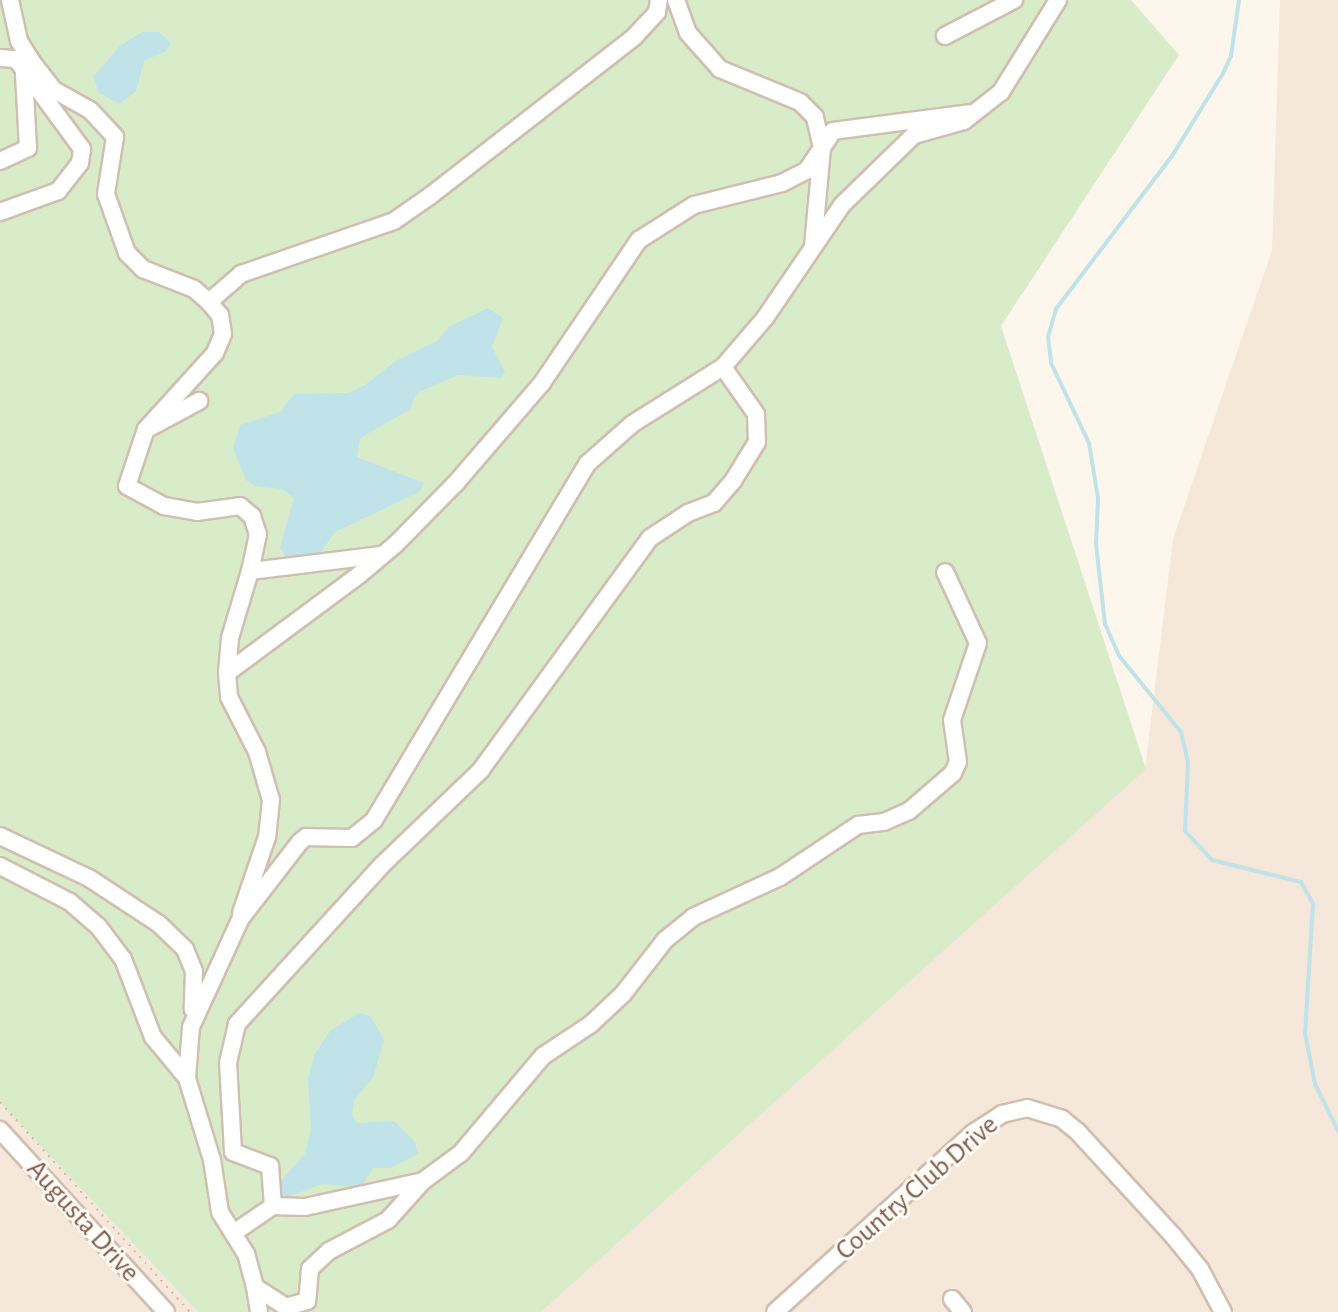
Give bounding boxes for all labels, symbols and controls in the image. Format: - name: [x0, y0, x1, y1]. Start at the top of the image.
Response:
- street label: Country Club Drive: [829, 1108, 1005, 1268]
- street label: Augusta Drive: [19, 1153, 147, 1289]

